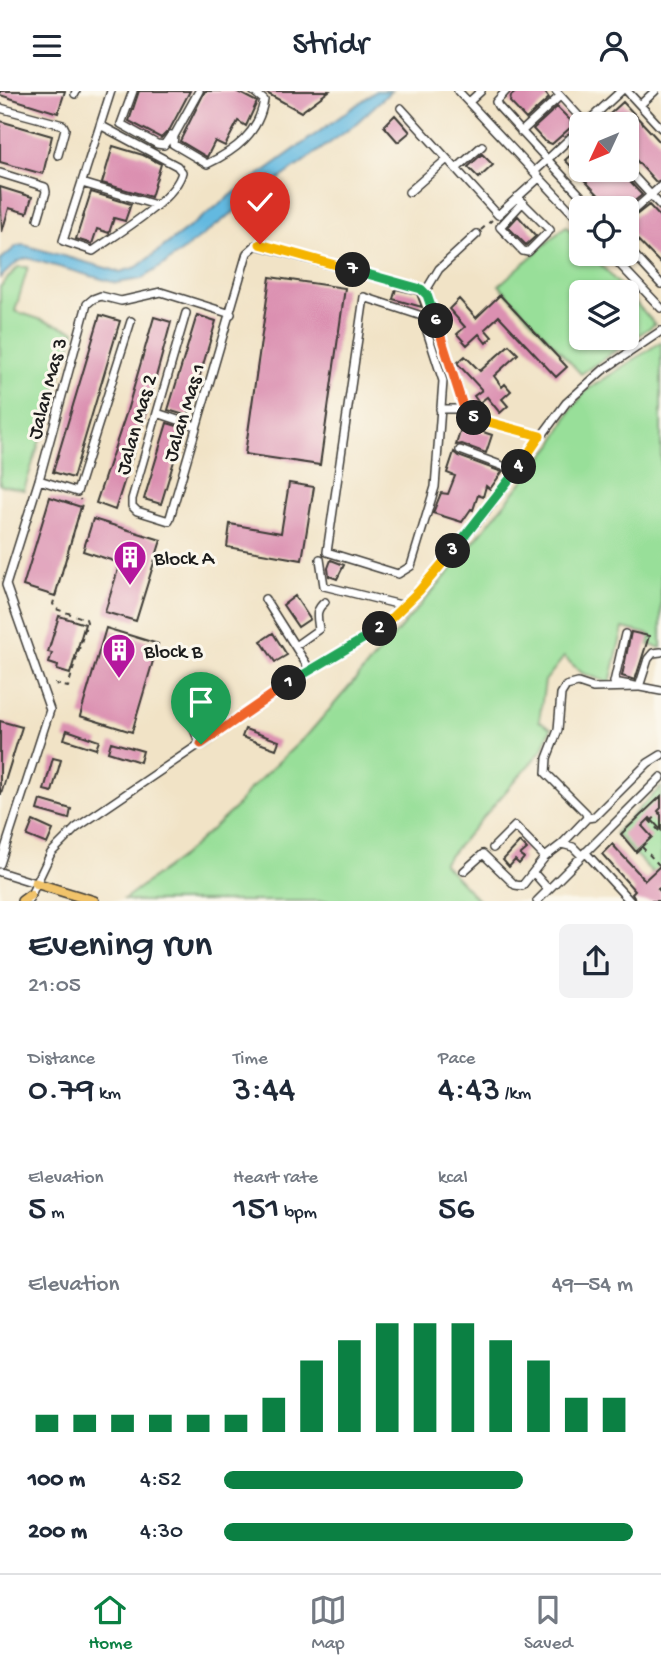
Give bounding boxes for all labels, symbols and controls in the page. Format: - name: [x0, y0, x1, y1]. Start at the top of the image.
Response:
- icon: menu: [28, 27, 66, 65]
- text: Stridr: [292, 27, 369, 65]
- icon: person: [595, 27, 633, 65]
- north arrow: [569, 112, 639, 182]
- map controls: [569, 112, 639, 350]
- pin: [230, 172, 290, 244]
- icon: check: [241, 183, 279, 221]
- button: locate: [569, 196, 639, 266]
- pin: 7: [336, 253, 370, 287]
- text: 7: [348, 258, 357, 281]
- button: layers: [569, 280, 639, 350]
- pin: 6: [418, 303, 453, 338]
- text: 6: [431, 309, 440, 332]
- street label: Jalan Mas 3: [24, 336, 75, 442]
- street label: Jalan Mas 1: [160, 361, 213, 465]
- street label: Jalan Mas 2: [112, 372, 165, 478]
- pin: 5: [456, 401, 491, 435]
- text: 5: [469, 406, 479, 429]
- pin: 4: [502, 449, 536, 485]
- text: 4: [514, 455, 523, 478]
- pin: 3: [435, 533, 470, 568]
- building icon: Block A: [111, 538, 149, 587]
- text: 3: [448, 539, 457, 562]
- place label: Block A: [153, 548, 216, 573]
- pin: 2: [362, 611, 398, 647]
- text: 2: [375, 617, 384, 640]
- building icon: Block B: [100, 631, 138, 680]
- place label: Block B: [143, 641, 204, 666]
- pin: 1: [272, 665, 306, 701]
- text: 1: [285, 671, 292, 694]
- pin: [171, 672, 231, 744]
- icon: arrive: [182, 683, 220, 721]
- button: share: [559, 924, 633, 998]
- text: Evening run: [28, 925, 212, 969]
- text: 21:05: [28, 973, 81, 1000]
- text: Distance: [28, 1048, 95, 1071]
- text: Time: [233, 1048, 268, 1071]
- text: Pace: [438, 1048, 475, 1071]
- text: 0.79: [28, 1071, 95, 1112]
- text: 3:44: [233, 1071, 295, 1112]
- text: 4:43: [438, 1071, 500, 1112]
- text: km: [95, 1083, 121, 1106]
- text: /km: [500, 1083, 531, 1106]
- text: Elevation: [28, 1167, 104, 1190]
- text: Heart rate: [233, 1167, 318, 1190]
- text: kcal: [438, 1167, 468, 1190]
- text: 5: [28, 1190, 46, 1231]
- text: 151: [233, 1190, 280, 1231]
- text: 56: [438, 1190, 474, 1231]
- text: m: [46, 1202, 64, 1225]
- text: bpm: [280, 1202, 317, 1225]
- text: Elevation: [28, 1272, 119, 1299]
- text: 49–54 m: [552, 1272, 633, 1299]
- text: 100 m: [28, 1467, 85, 1494]
- text: 4:52: [140, 1467, 181, 1494]
- text: 200 m: [28, 1519, 87, 1546]
- text: 4:30: [140, 1519, 183, 1546]
- tab: Home: [88, 1591, 132, 1656]
- tab: Map: [309, 1591, 347, 1656]
- tab: Saved: [524, 1591, 573, 1656]

